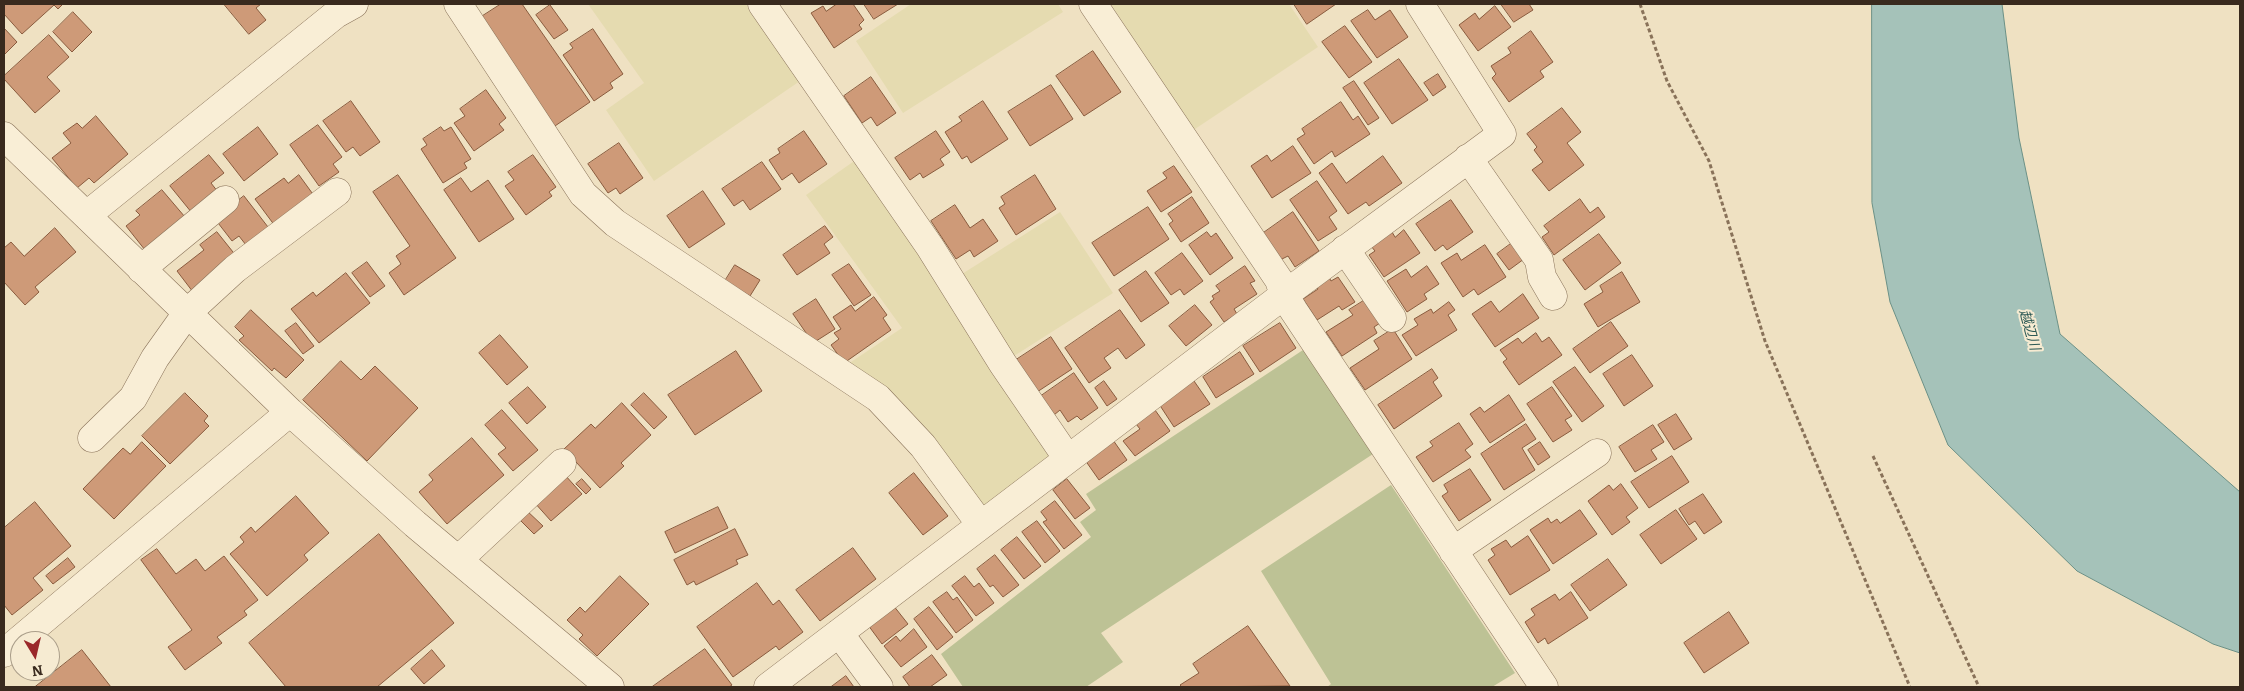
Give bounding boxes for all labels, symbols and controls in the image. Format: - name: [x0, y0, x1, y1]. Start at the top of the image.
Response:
- water label: 越辺川: [2015, 307, 2043, 353]
- north arrow: [10, 631, 60, 681]
- text: N: [31, 661, 44, 680]

